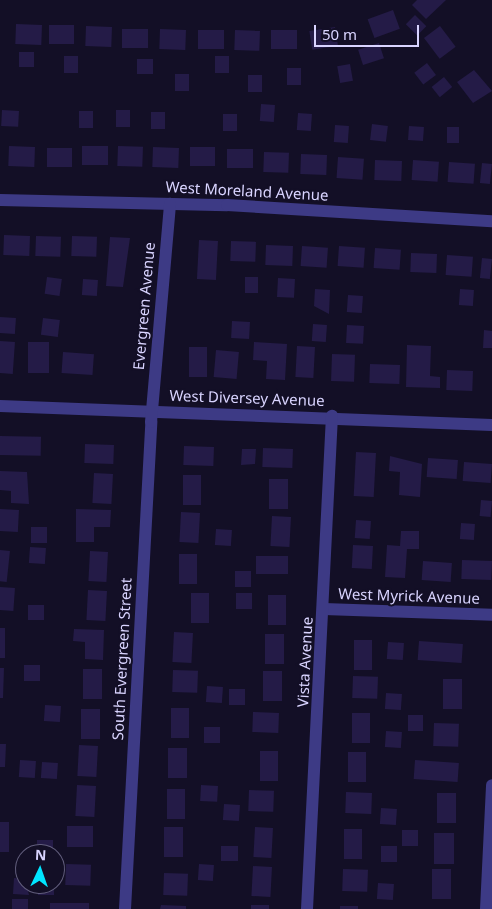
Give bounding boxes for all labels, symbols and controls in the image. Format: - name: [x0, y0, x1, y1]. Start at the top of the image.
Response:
- scale bar: [317, 15, 422, 47]
- text: 50 m: [322, 24, 357, 44]
- street label: West Moreland Avenue: [165, 178, 329, 204]
- street label: Evergreen Avenue: [129, 241, 159, 371]
- street label: West Diversey Avenue: [169, 386, 325, 410]
- street label: South Evergreen Street: [109, 577, 135, 741]
- street label: West Myrick Avenue: [338, 585, 480, 607]
- street label: Vista Avenue: [294, 616, 316, 708]
- north arrow: [15, 844, 65, 894]
- text: N: [35, 845, 47, 864]

